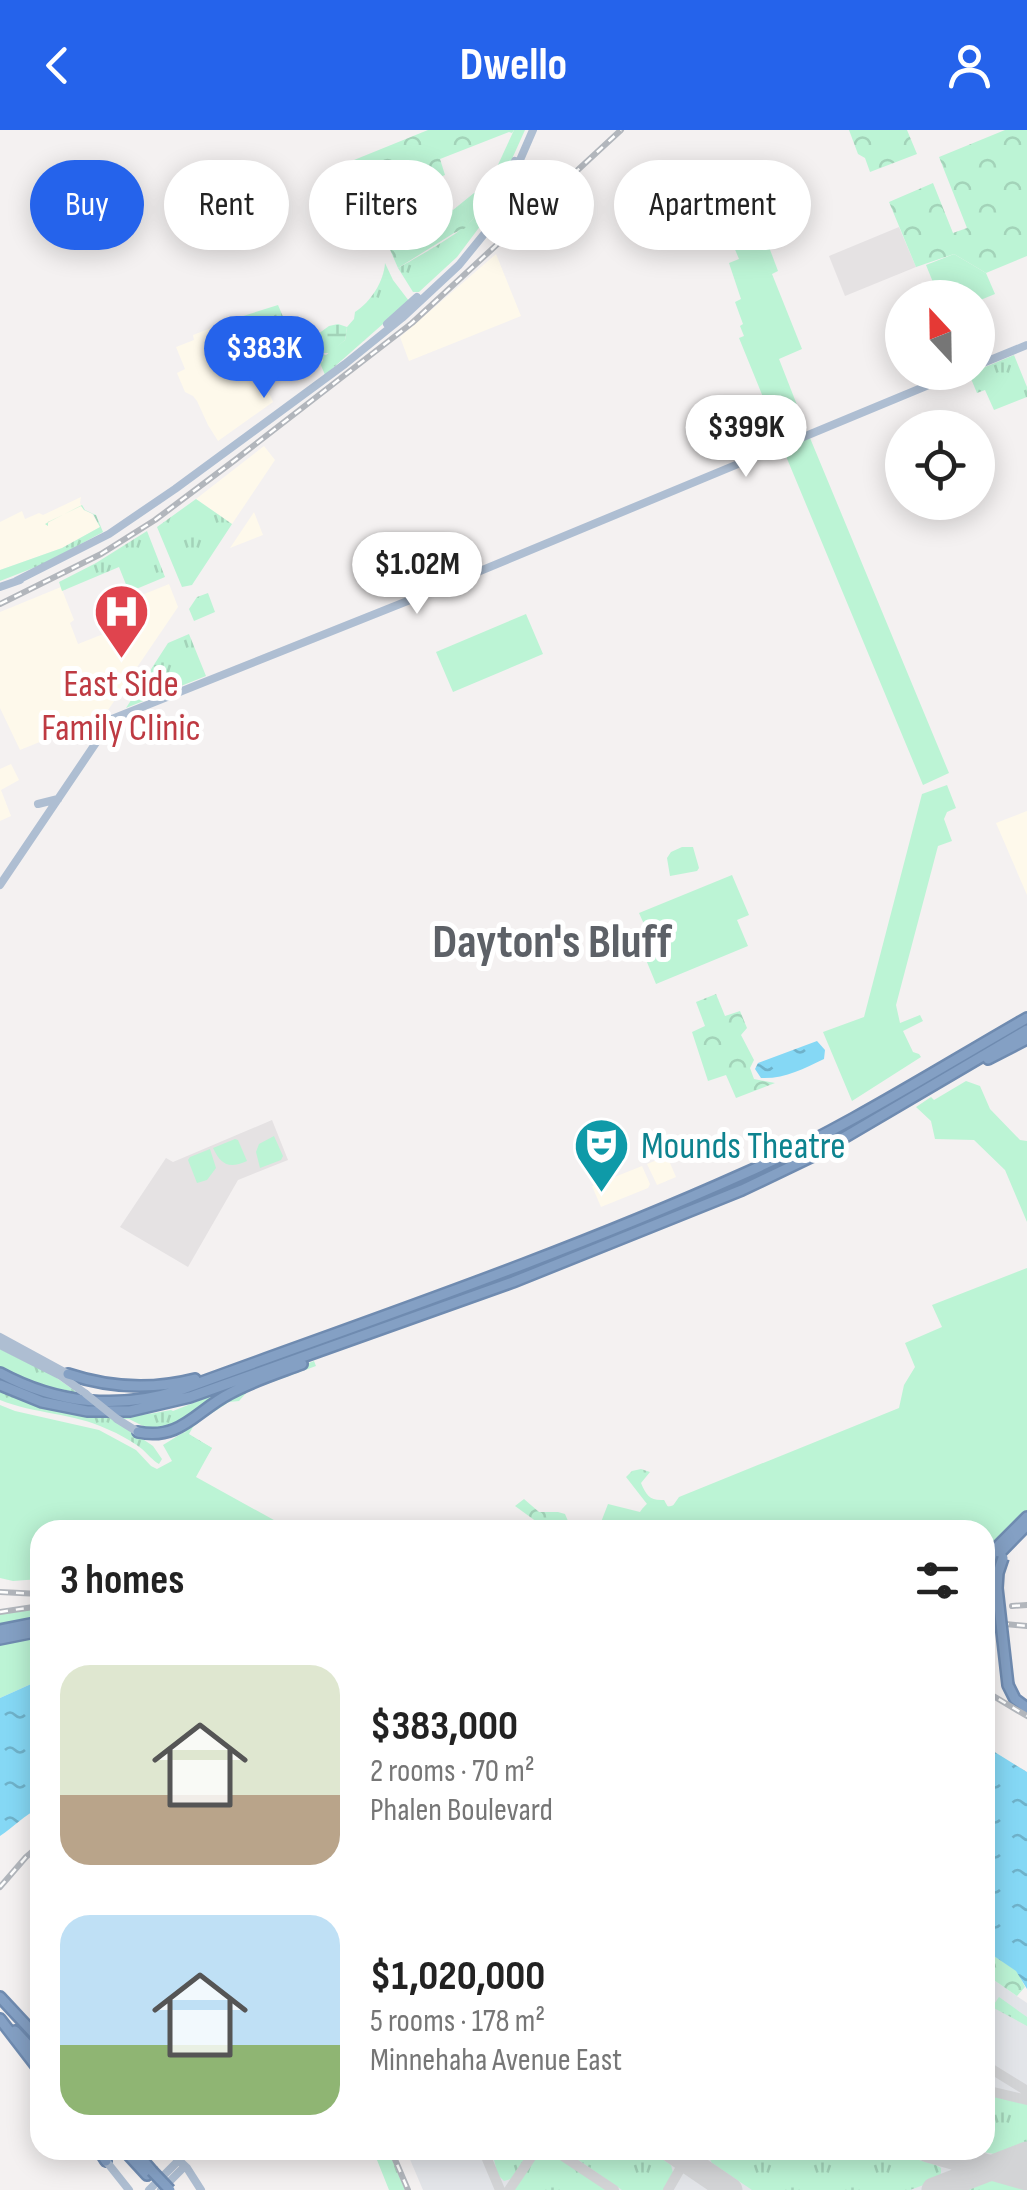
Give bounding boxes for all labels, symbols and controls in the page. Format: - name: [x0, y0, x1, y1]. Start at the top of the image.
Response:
- icon: back: [30, 38, 85, 93]
- text: Dwello: [460, 38, 567, 93]
- icon: person: [942, 38, 997, 93]
- chip: Buy: [30, 160, 144, 250]
- chip: Rent: [164, 160, 289, 250]
- chip: Filters: [309, 160, 453, 250]
- chip: New: [473, 160, 594, 250]
- chip: Apartment: [614, 160, 811, 250]
- north arrow: [885, 280, 995, 390]
- map controls: [885, 280, 995, 520]
- pin: $383K: [194, 316, 334, 401]
- text: $383K: [226, 329, 302, 368]
- pin: $399K: [676, 395, 816, 480]
- text: $399K: [708, 408, 784, 447]
- button: locate: [885, 410, 995, 520]
- pin: $1.02M: [336, 532, 498, 617]
- text: $1.02M: [374, 545, 460, 584]
- hospital icon: East Side Family Clinic: [91, 581, 151, 660]
- place label: East Side Family Clinic: [41, 662, 201, 751]
- district label: Dayton's Bluff: [432, 914, 673, 971]
- theatre icon: Mounds Theatre: [572, 1116, 632, 1195]
- place label: Mounds Theatre: [641, 1124, 845, 1169]
- icon: filters: [910, 1553, 965, 1608]
- text: 3 homes: [60, 1555, 184, 1606]
- text: $383,000: [370, 1701, 518, 1752]
- icon: home: [140, 1705, 260, 1825]
- text: 2 rooms · 70 m²: [370, 1752, 535, 1791]
- text: Phalen Boulevard: [370, 1791, 553, 1830]
- text: $1,020,000: [370, 1951, 545, 2002]
- icon: home: [140, 1955, 260, 2075]
- text: 5 rooms · 178 m²: [370, 2002, 545, 2041]
- text: Minnehaha Avenue East: [370, 2041, 622, 2080]

